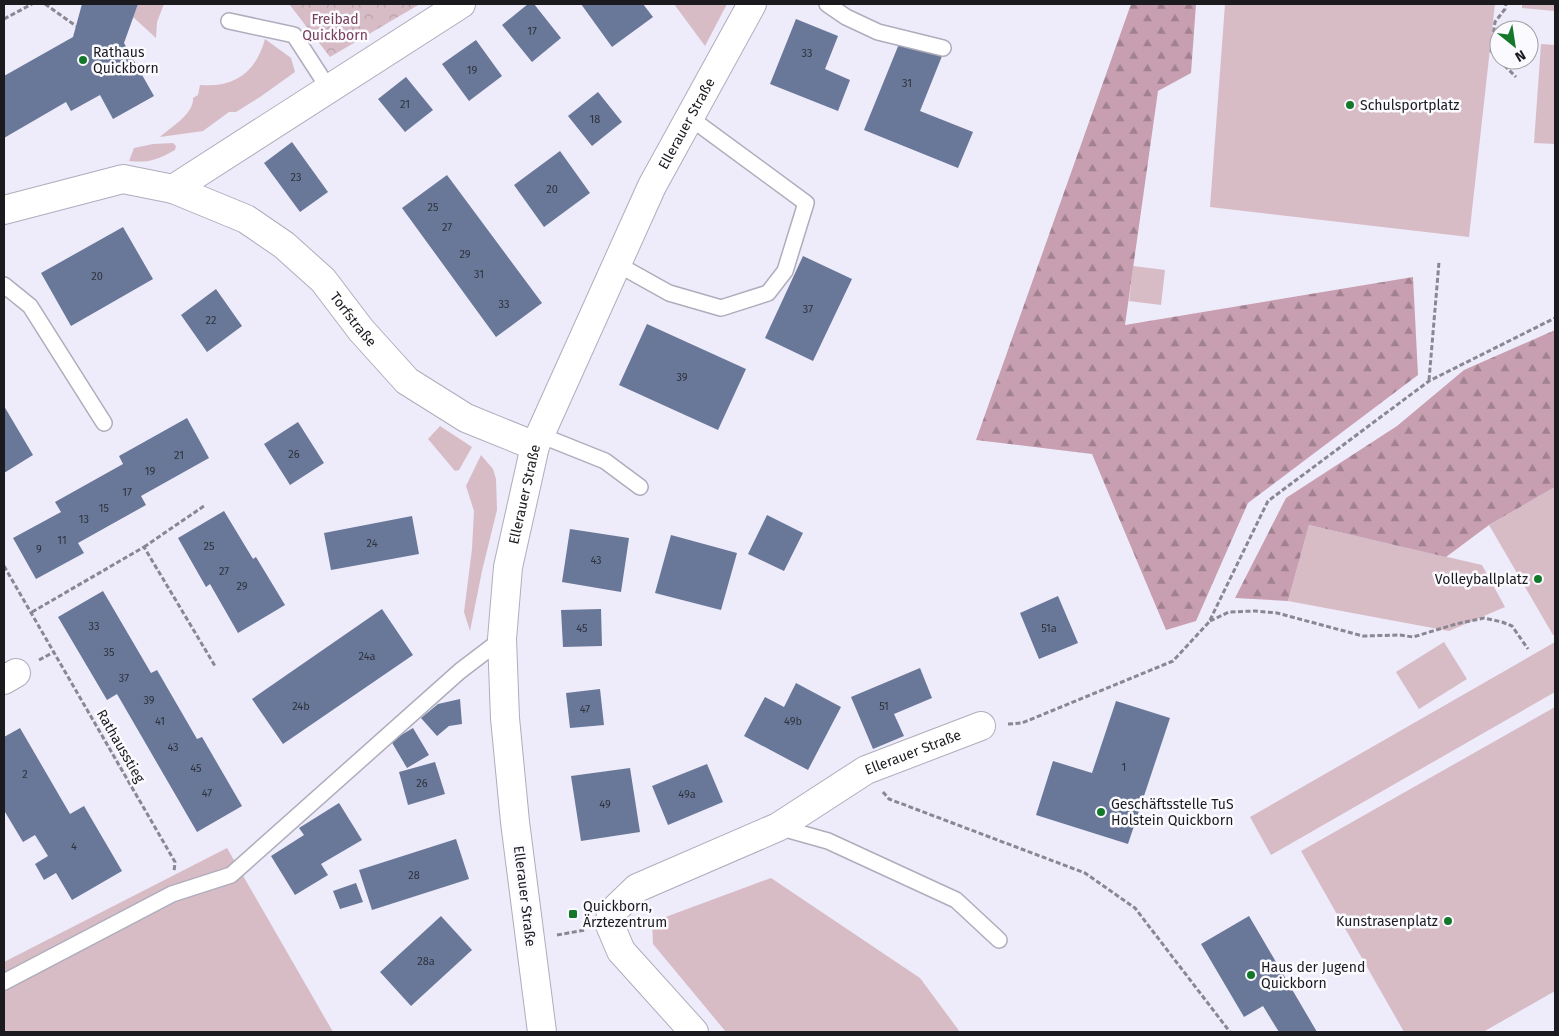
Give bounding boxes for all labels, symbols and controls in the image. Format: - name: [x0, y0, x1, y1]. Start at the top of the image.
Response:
- park label: Freibad Quickborn: [302, 11, 368, 44]
- north arrow: [1489, 20, 1539, 70]
- house number: 17: [527, 25, 537, 38]
- place label: Rathaus Quickborn: [93, 44, 159, 77]
- text: N: [1512, 46, 1529, 66]
- house number: 33: [802, 47, 812, 60]
- marker: Rathaus Quickborn: [77, 54, 89, 66]
- house number: 19: [467, 64, 477, 77]
- street label: Ellerauer Straße: [655, 75, 719, 172]
- house number: 31: [902, 77, 912, 90]
- place label: Schulsportplatz: [1360, 97, 1459, 114]
- house number: 21: [400, 98, 410, 111]
- marker: Schulsportplatz: [1344, 99, 1356, 111]
- house number: 18: [590, 113, 600, 126]
- house number: 23: [291, 171, 301, 184]
- house number: 20: [546, 183, 558, 196]
- house number: 25: [428, 201, 439, 214]
- house number: 27: [442, 221, 452, 234]
- house number: 29: [459, 248, 471, 261]
- house number: 31: [474, 268, 484, 281]
- house number: 20: [91, 270, 103, 283]
- street label: Torfstraße: [326, 289, 380, 350]
- house number: 33: [499, 298, 509, 311]
- house number: 37: [803, 303, 813, 316]
- house number: 22: [206, 314, 216, 327]
- house number: 39: [676, 371, 688, 384]
- street label: Ellerauer Straße: [505, 443, 544, 546]
- house number: 26: [288, 448, 300, 461]
- house number: 21: [174, 449, 184, 462]
- house number: 19: [145, 465, 155, 478]
- house number: 17: [122, 486, 132, 499]
- house number: 15: [99, 502, 110, 515]
- house number: 13: [79, 513, 89, 526]
- house number: 11: [57, 534, 67, 547]
- house number: 24: [367, 537, 378, 550]
- house number: 25: [204, 540, 215, 553]
- house number: 9: [36, 543, 42, 556]
- house number: 43: [590, 554, 602, 567]
- house number: 27: [219, 565, 229, 578]
- place label: Volleyballplatz: [1435, 571, 1528, 588]
- marker: Volleyballplatz: [1532, 573, 1544, 585]
- house number: 29: [236, 580, 248, 593]
- house number: 33: [89, 620, 99, 633]
- house number: 45: [576, 622, 588, 635]
- house number: 51a: [1041, 622, 1057, 635]
- house number: 35: [104, 646, 115, 659]
- house number: 24a: [359, 650, 376, 663]
- house number: 37: [119, 672, 129, 685]
- house number: 39: [143, 694, 155, 707]
- house number: 24b: [292, 700, 310, 713]
- house number: 51: [879, 700, 889, 713]
- house number: 47: [580, 703, 590, 716]
- street label: Rathausstieg: [93, 707, 149, 787]
- house number: 41: [155, 715, 165, 728]
- house number: 49b: [784, 715, 802, 728]
- street label: Ellerauer Straße: [862, 726, 964, 779]
- house number: 43: [167, 741, 179, 754]
- house number: 1: [1122, 761, 1126, 774]
- house number: 45: [190, 762, 202, 775]
- house number: 2: [22, 768, 28, 781]
- house number: 26: [416, 777, 428, 790]
- house number: 47: [202, 787, 212, 800]
- house number: 49a: [678, 788, 696, 801]
- place label: Geschäftsstelle TuS Holstein Quickborn: [1111, 796, 1234, 829]
- house number: 49: [599, 798, 611, 811]
- marker: Geschäftsstelle TuS Holstein Quickborn: [1095, 806, 1107, 818]
- house number: 4: [71, 840, 77, 853]
- street label: Ellerauer Straße: [510, 845, 539, 948]
- house number: 28: [408, 869, 420, 882]
- place label: Quickborn, Ärztezentrum: [583, 898, 667, 931]
- marker: Quickborn, Ärztezentrum: [567, 908, 579, 920]
- place label: Kunstrasenplatz: [1336, 913, 1438, 930]
- marker: Kunstrasenplatz: [1442, 915, 1454, 927]
- house number: 28a: [417, 955, 435, 968]
- place label: Haus der Jugend Quickborn: [1261, 959, 1365, 992]
- marker: Haus der Jugend Quickborn: [1245, 969, 1257, 981]

